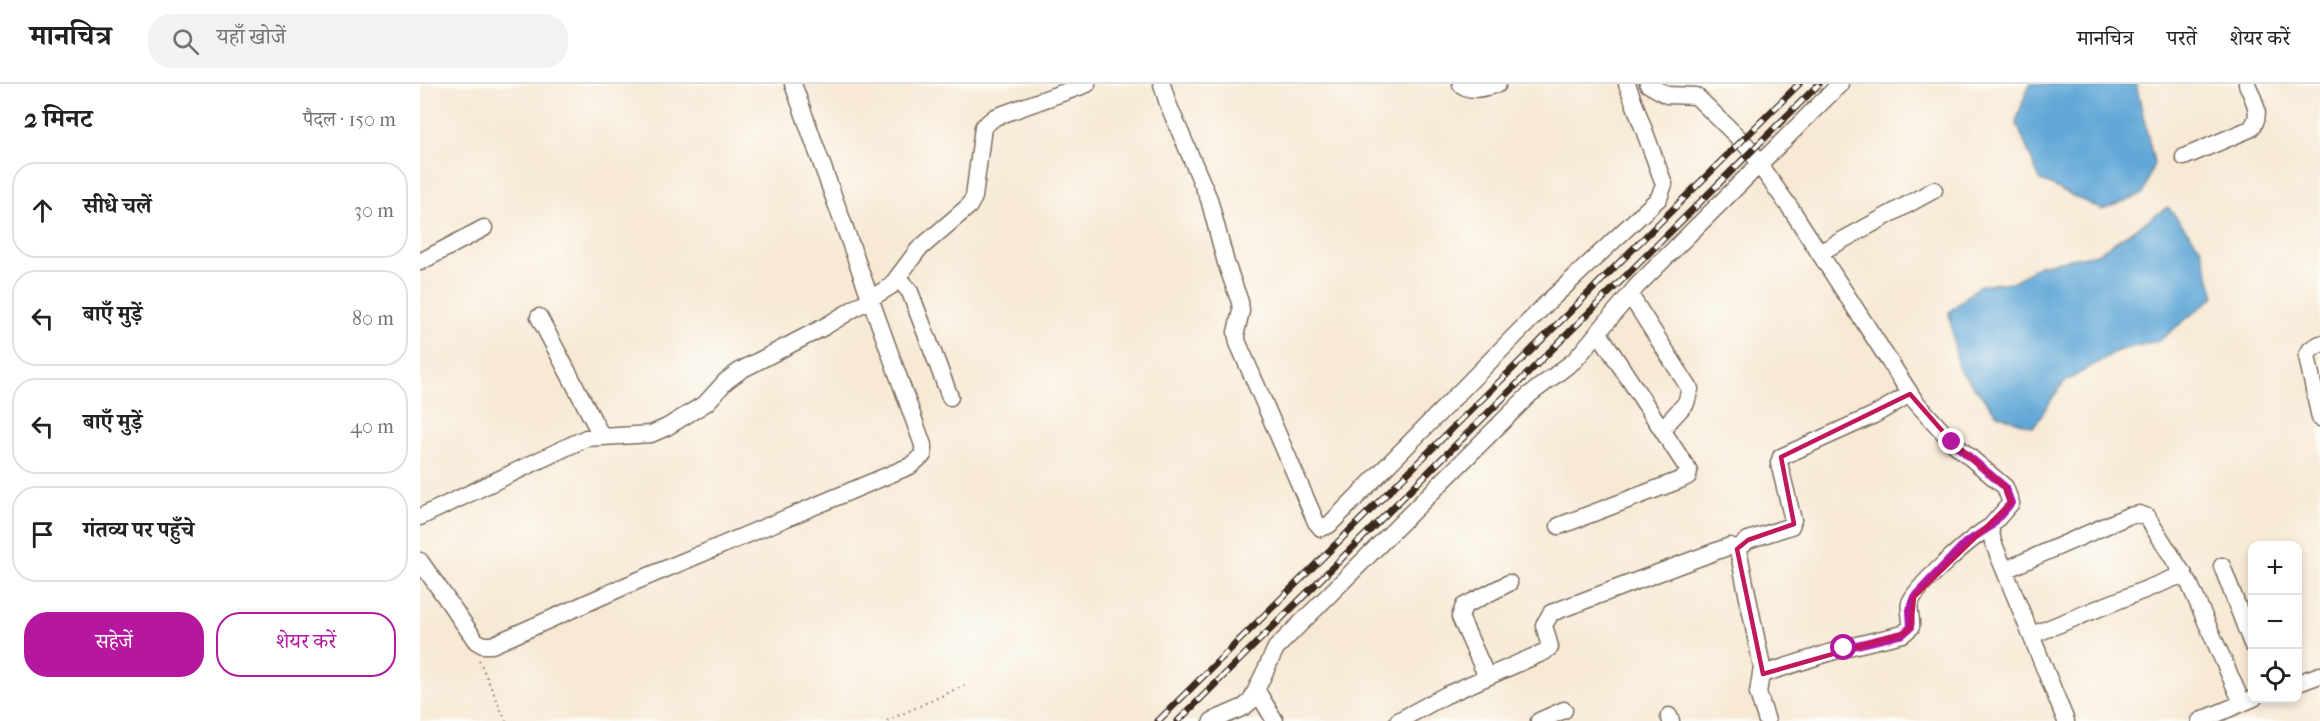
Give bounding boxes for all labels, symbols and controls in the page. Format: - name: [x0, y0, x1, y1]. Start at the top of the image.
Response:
- search box: [148, 14, 568, 68]
- text: मानचित्र: [30, 19, 112, 52]
- text: यहाँ खोजें: [217, 24, 286, 50]
- icon: search: [169, 25, 202, 58]
- text: मानचित्र: [2077, 26, 2134, 50]
- text: परतें: [2167, 26, 2197, 50]
- text: शेयर करें: [2230, 26, 2290, 50]
- text: 2 मिनट: [24, 103, 92, 134]
- text: पैदल · 150 m: [303, 108, 396, 131]
- text: सीधे चलें: [83, 193, 152, 219]
- icon: ahead: [26, 194, 59, 227]
- text: 30 m: [354, 199, 394, 222]
- text: बाएँ मुड़ें: [83, 301, 142, 327]
- icon: left: [26, 302, 59, 335]
- text: 80 m: [352, 307, 394, 330]
- text: बाएँ मुड़ें: [83, 409, 142, 435]
- icon: left: [26, 410, 59, 443]
- text: 40 m: [350, 415, 394, 438]
- route end: [1938, 428, 1964, 454]
- text: गंतव्य पर पहुँचे: [83, 517, 194, 543]
- icon: arrive: [26, 518, 59, 551]
- map controls: [2248, 541, 2302, 703]
- button: +: [2248, 541, 2302, 595]
- button: −: [2248, 595, 2302, 649]
- button: सहेजें: [24, 612, 204, 677]
- button: शेयर करें: [216, 612, 396, 677]
- route start: [1830, 634, 1856, 660]
- button: locate: [2248, 649, 2302, 703]

